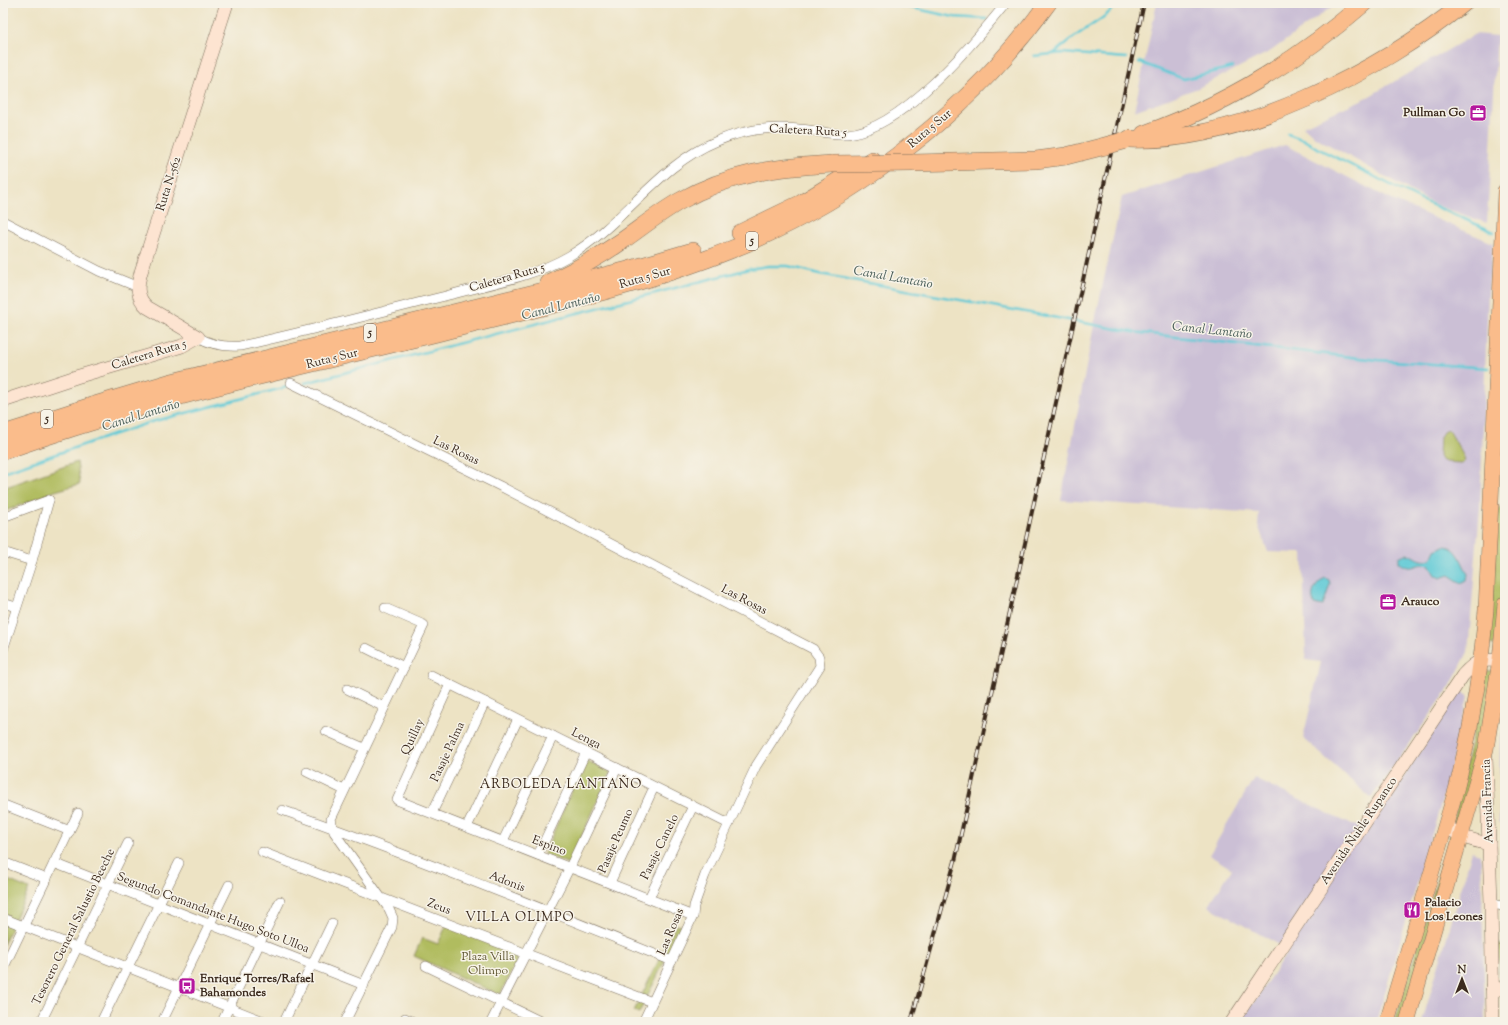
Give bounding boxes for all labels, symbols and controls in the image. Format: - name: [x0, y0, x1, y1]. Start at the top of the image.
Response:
- office icon: Pullman Go: [1468, 103, 1488, 123]
- place label: Pullman Go: [1402, 104, 1465, 122]
- street label: Ruta 5 Sur: [904, 105, 956, 153]
- street label: Caletera Ruta 5: [769, 120, 847, 142]
- street label: Ruta N-562: [152, 154, 186, 214]
- road number: 5: [746, 232, 758, 250]
- street label: Caletera Ruta 5: [467, 259, 547, 297]
- street label: Ruta 5 Sur: [617, 262, 673, 294]
- water label: Canal Lantaño: [852, 262, 934, 294]
- water label: Canal Lantaño: [520, 289, 602, 325]
- water label: Canal Lantaño: [1171, 318, 1253, 344]
- road number: 5: [364, 324, 376, 342]
- street label: Caletera Ruta 5: [109, 335, 189, 375]
- street label: Ruta 5 Sur: [304, 344, 360, 374]
- water label: Canal Lantaño: [100, 396, 182, 436]
- road number: 5: [41, 410, 53, 428]
- street label: Las Rosas: [430, 432, 483, 470]
- street label: Las Rosas: [718, 580, 770, 620]
- office icon: Arauco: [1378, 592, 1398, 612]
- place label: Arauco: [1400, 593, 1440, 611]
- street label: Quillay: [397, 716, 429, 758]
- street label: Pasaje Palma: [426, 718, 470, 785]
- street label: Lenga: [568, 724, 604, 754]
- street label: Avenida Francia: [1478, 758, 1498, 843]
- street label: Avenida Ñuble Rupanco: [1316, 773, 1402, 888]
- district label: ARBOLEDA LANTAÑO: [480, 775, 642, 794]
- street label: Pasaje Peumo: [594, 805, 638, 876]
- street label: Pasaje Canelo: [636, 811, 684, 883]
- street label: Espino: [529, 831, 569, 861]
- street label: Tesorero General Salustio Beeche: [28, 845, 120, 1009]
- street label: Adonis: [486, 867, 528, 897]
- street label: Segundo Comandante Hugo Soto Ulloa: [114, 868, 312, 958]
- street label: Zeus: [425, 894, 454, 920]
- place label: Palacio Los Leones: [1424, 894, 1483, 926]
- restaurant icon: Palacio Los Leones: [1402, 900, 1422, 920]
- street label: Las Rosas: [653, 905, 689, 958]
- district label: VILLA OLIMPO: [465, 909, 575, 927]
- park label: Plaza Villa Olimpo: [462, 948, 515, 980]
- north arrow: [1442, 959, 1482, 999]
- text: N: [1457, 962, 1467, 978]
- place label: Enrique Torres/Rafael Bahamondes: [199, 970, 315, 1002]
- bus stop icon: Enrique Torres/Rafael Bahamondes: [177, 976, 197, 996]

